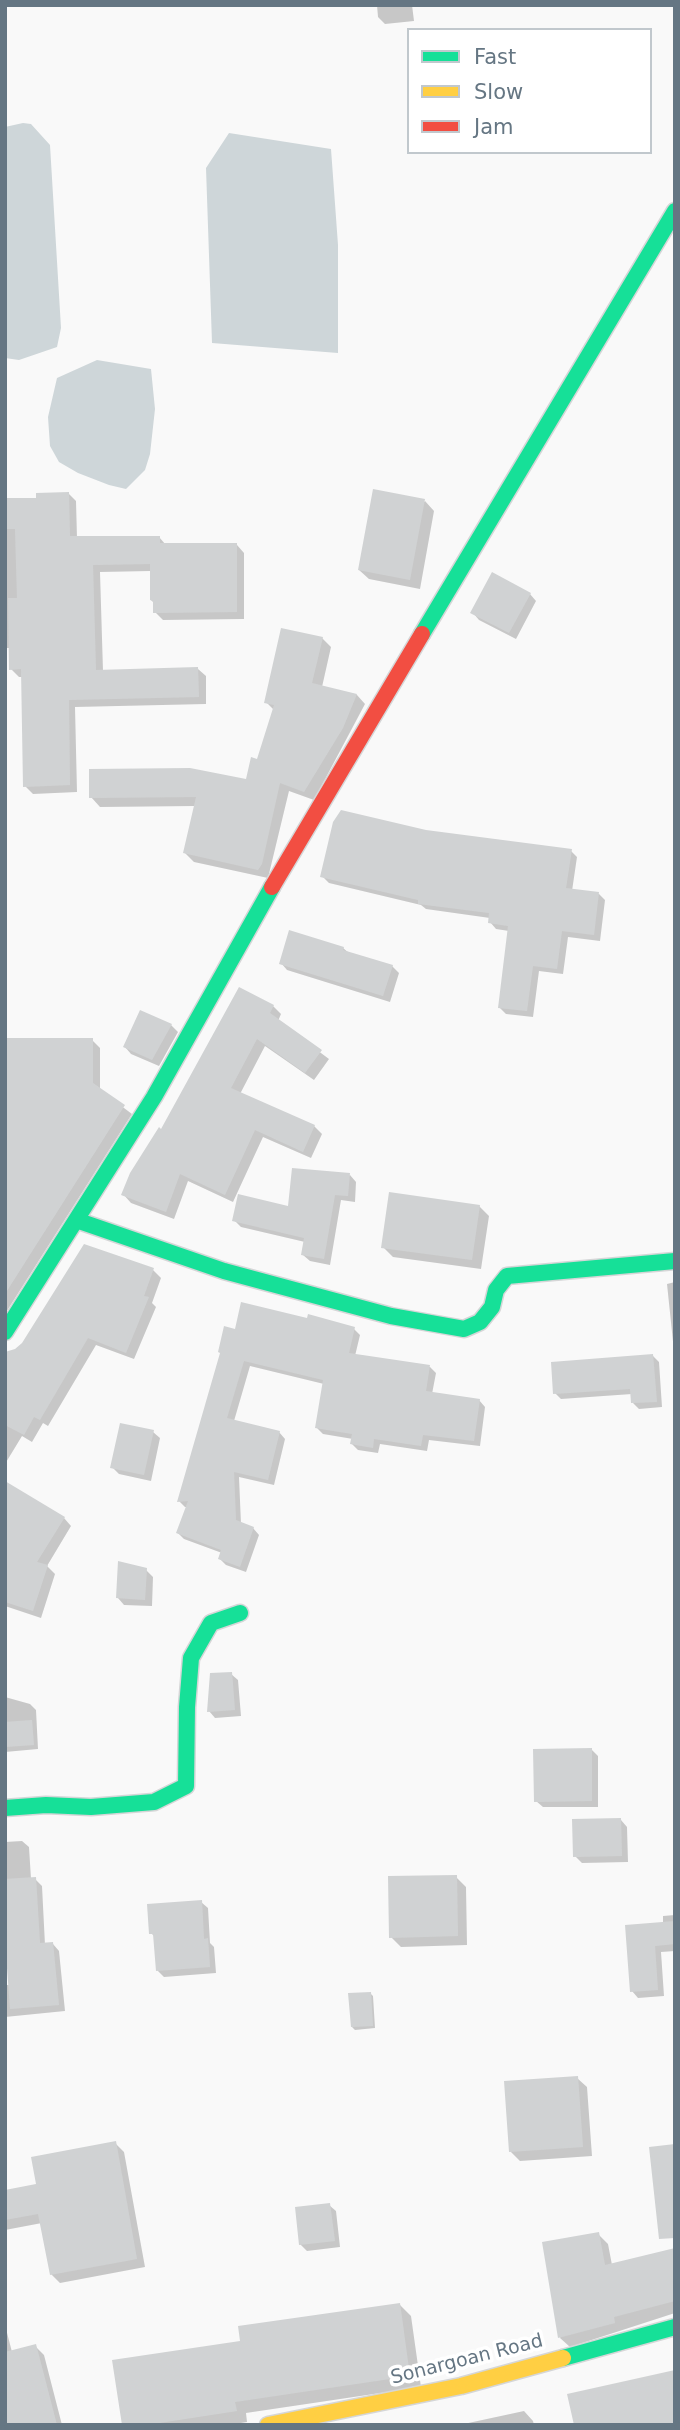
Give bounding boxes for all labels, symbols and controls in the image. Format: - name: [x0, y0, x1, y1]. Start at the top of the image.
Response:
- legend: [407, 28, 652, 154]
- text: Fast: [474, 45, 516, 69]
- text: Slow: [474, 80, 523, 104]
- text: Jam: [474, 115, 514, 139]
- street label: Sonargoan Road: [389, 2330, 545, 2390]

